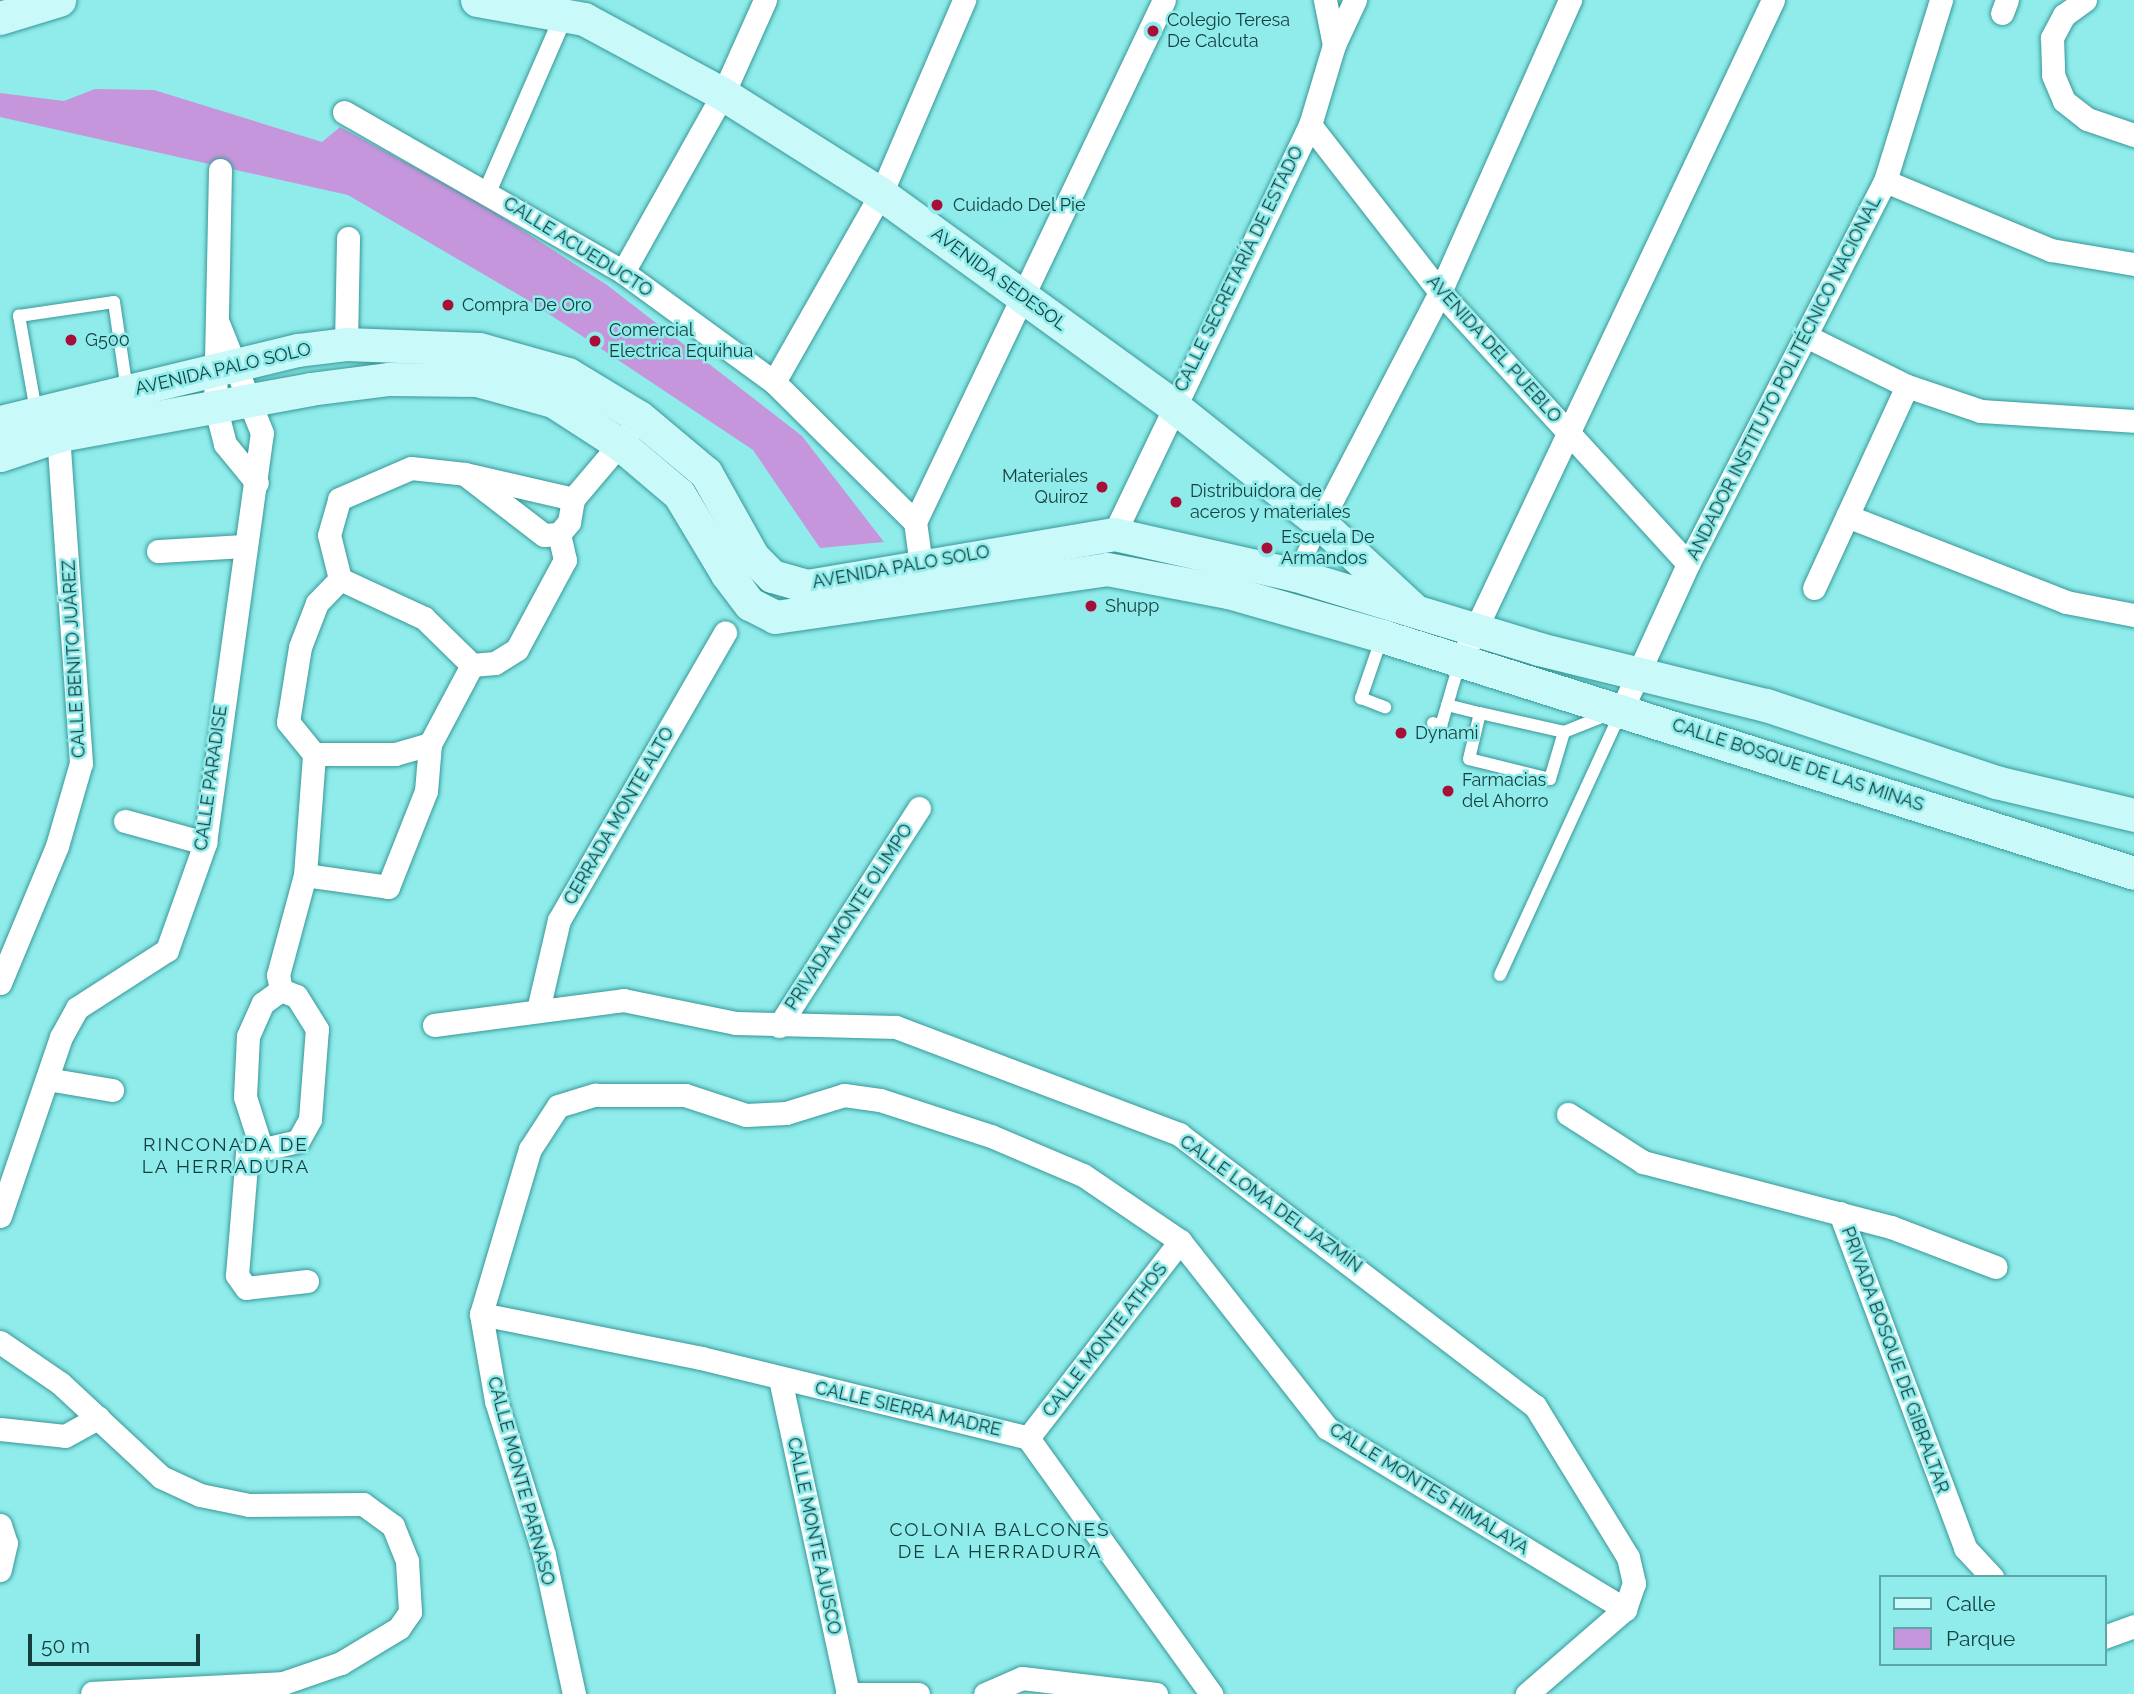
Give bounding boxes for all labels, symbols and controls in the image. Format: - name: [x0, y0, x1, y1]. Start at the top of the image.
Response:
- place label: Colegio Teresa De Calcuta: [1167, 10, 1290, 52]
- marker: Colegio Teresa De Calcuta: [1145, 23, 1161, 39]
- street label: CALLE SECRETARÍA DE ESTADO: [1170, 142, 1308, 396]
- street label: CALLE ACUEDUCTO: [499, 192, 657, 302]
- street label: ANDADOR INSTITUTO POLITÉCNICO NACIONAL: [1682, 192, 1886, 564]
- place label: Cuidado Del Pie: [953, 194, 1086, 216]
- marker: Cuidado Del Pie: [927, 195, 947, 215]
- street label: AVENIDA SEDESOL: [927, 223, 1071, 335]
- street label: AVENIDA DEL PUEBLO: [1422, 270, 1566, 428]
- place label: Compra De Oro: [462, 294, 592, 316]
- marker: Compra De Oro: [440, 297, 456, 313]
- place label: Comercial Electrica Equihua: [609, 320, 753, 362]
- place label: G500: [85, 329, 130, 351]
- marker: G500: [63, 332, 79, 348]
- marker: Comercial Electrica Equihua: [587, 333, 603, 349]
- street label: AVENIDA PALO SOLO: [133, 338, 313, 400]
- place label: Materiales Quiroz: [1002, 466, 1088, 508]
- marker: Materiales Quiroz: [1094, 479, 1110, 495]
- place label: Distribuidora de aceros y materiales: [1190, 481, 1351, 524]
- marker: Distribuidora de aceros y materiales: [1168, 494, 1184, 510]
- place label: Escuela De Armandos: [1281, 527, 1374, 570]
- marker: Escuela De Armandos: [1259, 540, 1275, 556]
- street label: AVENIDA PALO SOLO: [810, 541, 992, 593]
- street label: CALLE BENITO JUÁREZ: [58, 559, 90, 759]
- place label: Shupp: [1105, 595, 1159, 617]
- marker: Shupp: [1083, 598, 1099, 614]
- street label: CALLE PARADISE: [190, 704, 232, 852]
- street label: CALLE BOSQUE DE LAS MINAS: [1669, 714, 1927, 816]
- place label: Dynami: [1415, 722, 1478, 744]
- street label: CERRADA MONTE ALTO: [559, 723, 679, 909]
- marker: Dynami: [1393, 725, 1409, 741]
- place label: Farmacias del Ahorro: [1462, 770, 1550, 812]
- marker: Farmacias del Ahorro: [1440, 783, 1456, 799]
- street label: PRIVADA MONTE OLIMPO: [780, 819, 918, 1015]
- street label: CALLE LOMA DEL JAZMÍN: [1175, 1130, 1367, 1278]
- district label: RINCONADA DE LA HERRADURA: [143, 1134, 309, 1178]
- street label: PRIVADA BOSQUE DE GIBRALTAR: [1836, 1223, 1954, 1497]
- street label: CALLE MONTE ATHOS: [1038, 1258, 1172, 1422]
- street label: CALLE MONTE PARNASO: [483, 1374, 559, 1588]
- street label: CALLE SIERRA MADRE: [813, 1377, 1003, 1441]
- street label: CALLE MONTES HIMALAYA: [1325, 1419, 1533, 1559]
- street label: CALLE MONTE AJUSCO: [782, 1435, 846, 1637]
- district label: COLONIA BALCONES DE LA HERRADURA: [891, 1519, 1109, 1563]
- legend: [1878, 1575, 2106, 1666]
- text: Calle: [1946, 1591, 1996, 1616]
- scale bar: [32, 1620, 203, 1664]
- text: Parque: [1946, 1626, 2015, 1651]
- text: 50 m: [41, 1633, 90, 1658]

